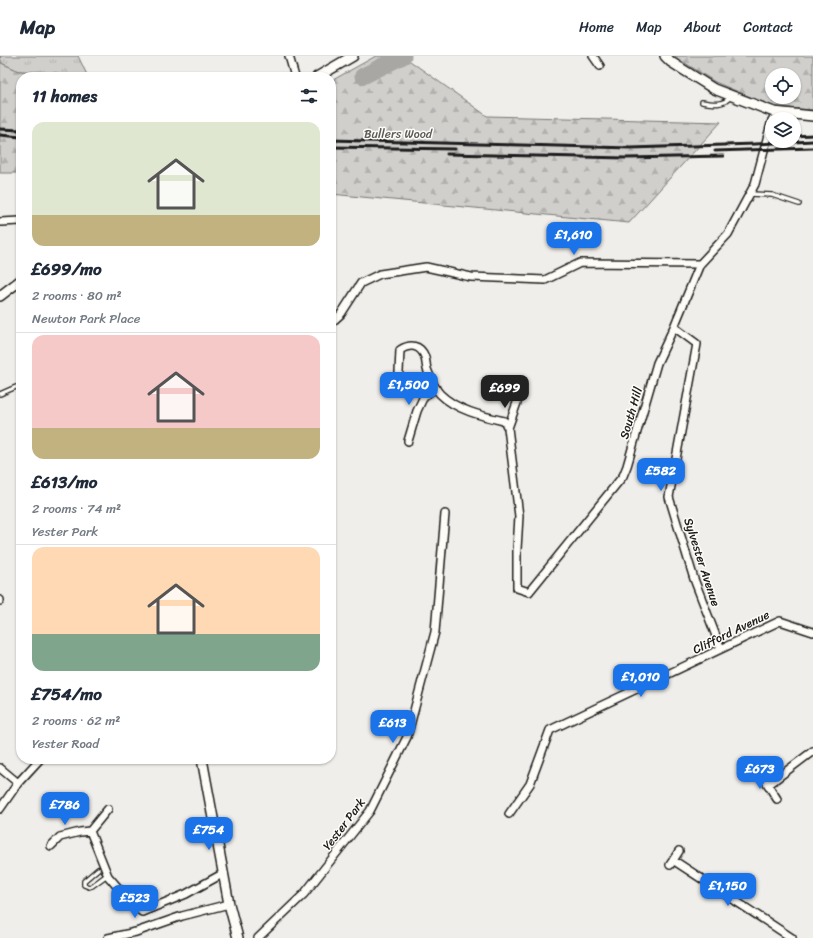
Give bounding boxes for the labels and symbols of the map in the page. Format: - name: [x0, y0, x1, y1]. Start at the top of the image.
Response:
- park label: Bullers Wood: [364, 123, 433, 145]
- pin: £1,610: [541, 222, 607, 256]
- pin: £1,500: [376, 372, 442, 406]
- pin: £699: [481, 375, 529, 409]
- street label: South Hill: [613, 384, 649, 442]
- pin: £582: [637, 458, 685, 492]
- street label: Sylvester Avenue: [677, 515, 727, 609]
- street label: Clifford Avenue: [689, 604, 773, 660]
- pin: £1,010: [608, 664, 674, 698]
- pin: £613: [369, 710, 417, 744]
- pin: £673: [736, 756, 784, 790]
- pin: £786: [41, 792, 89, 826]
- street label: Yester Park: [317, 792, 372, 855]
- pin: £754: [185, 817, 233, 851]
- pin: £1,150: [695, 873, 761, 907]
- pin: £523: [111, 885, 159, 919]

